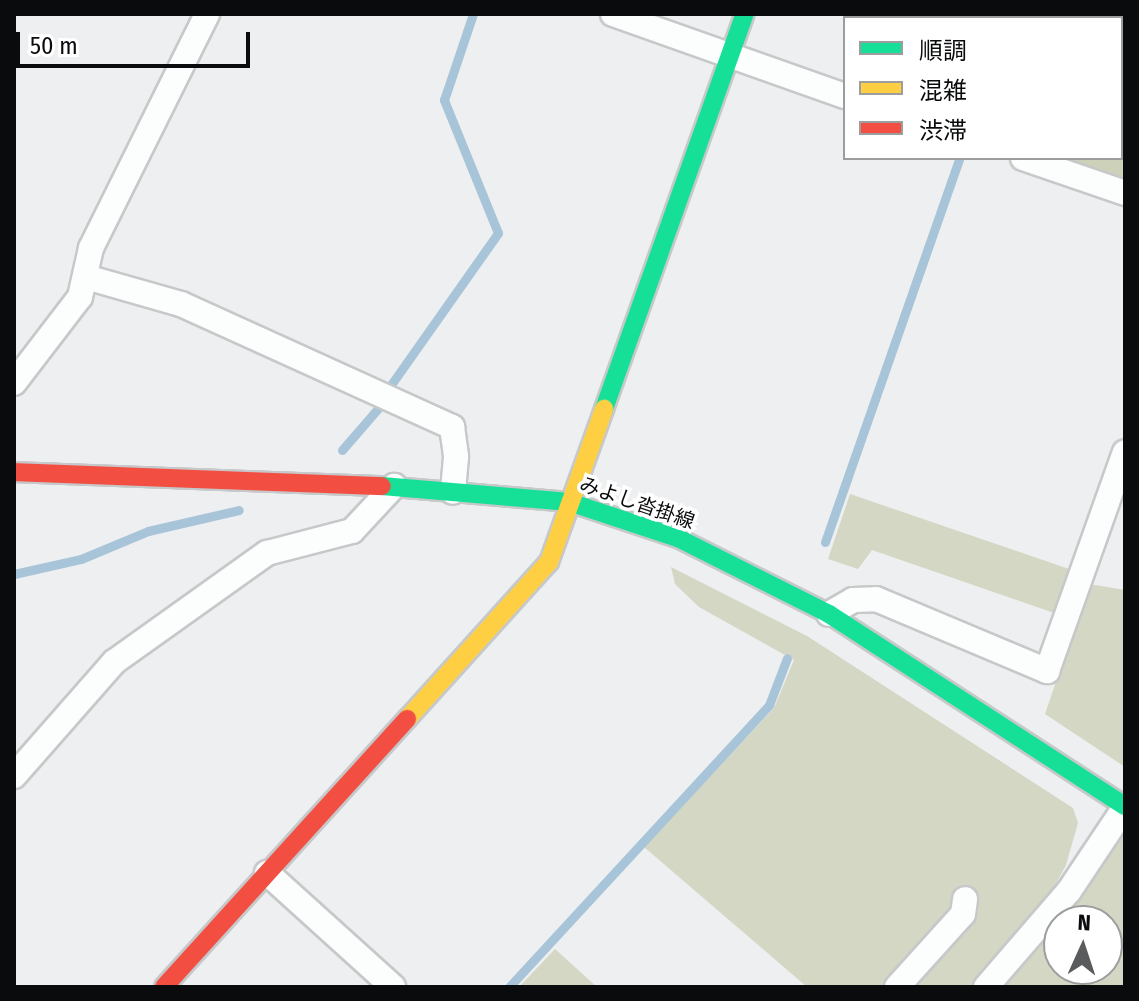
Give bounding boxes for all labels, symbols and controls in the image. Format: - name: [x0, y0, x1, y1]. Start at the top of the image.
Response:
- scale bar: [20, 16, 254, 66]
- legend: [843, 16, 1123, 160]
- text: 50 m: [30, 32, 78, 60]
- text: 順調: [919, 37, 967, 65]
- text: 混雑: [919, 77, 967, 105]
- text: 渋滞: [919, 117, 967, 145]
- street label: みよし沓掛線: [576, 472, 698, 534]
- north arrow: [1043, 905, 1123, 985]
- text: N: [1077, 909, 1091, 936]

